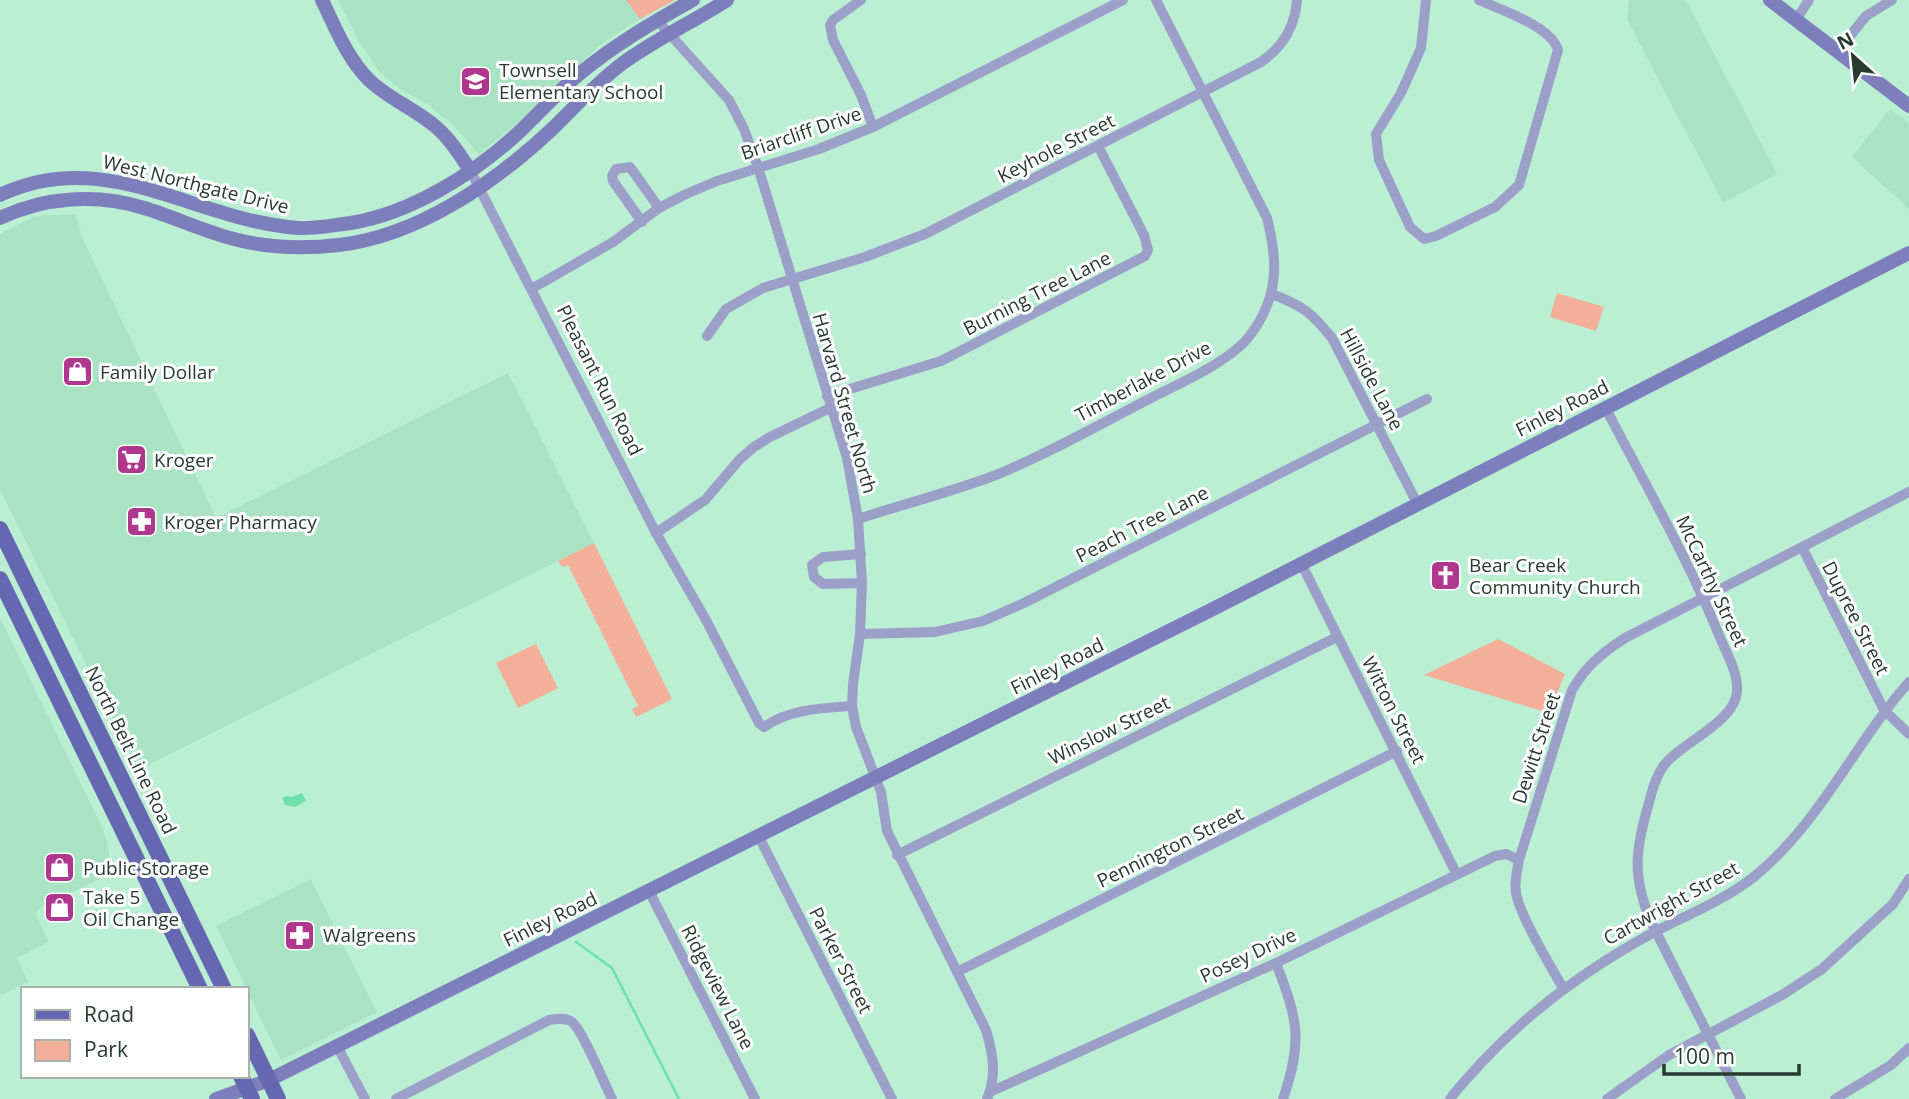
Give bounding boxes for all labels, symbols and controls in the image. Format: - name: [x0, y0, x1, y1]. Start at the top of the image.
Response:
- north arrow: [1818, 21, 1888, 91]
- text: N: [1832, 26, 1858, 56]
- place label: Townsell Elementary School: [499, 57, 663, 105]
- school or university icon: Townsell Elementary School: [459, 64, 493, 98]
- street label: Briarcliff Drive: [737, 100, 865, 166]
- street label: Keyhole Street: [993, 107, 1119, 189]
- street label: West Northgate Drive: [100, 148, 292, 220]
- street label: Burning Tree Lane: [959, 245, 1115, 341]
- street label: Pleasant Run Road: [551, 300, 649, 460]
- street label: Harvard Street North: [807, 310, 883, 496]
- street label: Hillside Lane: [1334, 323, 1410, 435]
- street label: Timberlake Drive: [1071, 334, 1215, 428]
- shop icon: Family Dollar: [60, 355, 94, 389]
- place label: Family Dollar: [100, 359, 215, 385]
- street label: Finley Road: [1511, 373, 1613, 443]
- supermarket icon: Kroger: [114, 443, 148, 477]
- place label: Kroger: [154, 447, 214, 473]
- street label: Peach Tree Lane: [1071, 479, 1213, 569]
- pharmacy icon: Kroger Pharmacy: [124, 505, 158, 539]
- place label: Kroger Pharmacy: [164, 509, 317, 535]
- street label: McCarthy Street: [1670, 511, 1754, 651]
- place label: Bear Creek Community Church: [1469, 552, 1641, 600]
- street label: Dupree Street: [1816, 557, 1896, 679]
- church icon: Bear Creek Community Church: [1429, 559, 1463, 593]
- street label: Finley Road: [1006, 631, 1108, 701]
- street label: Witton Street: [1356, 652, 1432, 768]
- street label: North Belt Line Road: [79, 662, 183, 838]
- street label: Winslow Street: [1044, 689, 1174, 771]
- street label: Dewitt Street: [1506, 689, 1566, 807]
- street label: Pennington Street: [1092, 800, 1248, 894]
- shop icon: Public Storage: [43, 851, 77, 885]
- place label: Public Storage: [83, 855, 209, 881]
- street label: Cartwright Street: [1599, 855, 1744, 951]
- place label: Take 5 Oil Change: [83, 884, 179, 932]
- street label: Finley Road: [499, 885, 601, 953]
- shop icon: Take 5 Oil Change: [43, 891, 77, 925]
- street label: Parker Street: [803, 902, 879, 1018]
- pharmacy icon: Walgreens: [283, 918, 317, 952]
- street label: Ridgeview Lane: [675, 920, 761, 1054]
- street label: Posey Drive: [1196, 921, 1300, 989]
- place label: Walgreens: [323, 922, 416, 948]
- legend: [21, 987, 248, 1078]
- text: Road: [84, 1000, 134, 1028]
- scale bar: [1664, 1032, 1799, 1076]
- text: Park: [84, 1035, 128, 1063]
- text: 100 m: [1674, 1042, 1735, 1070]

